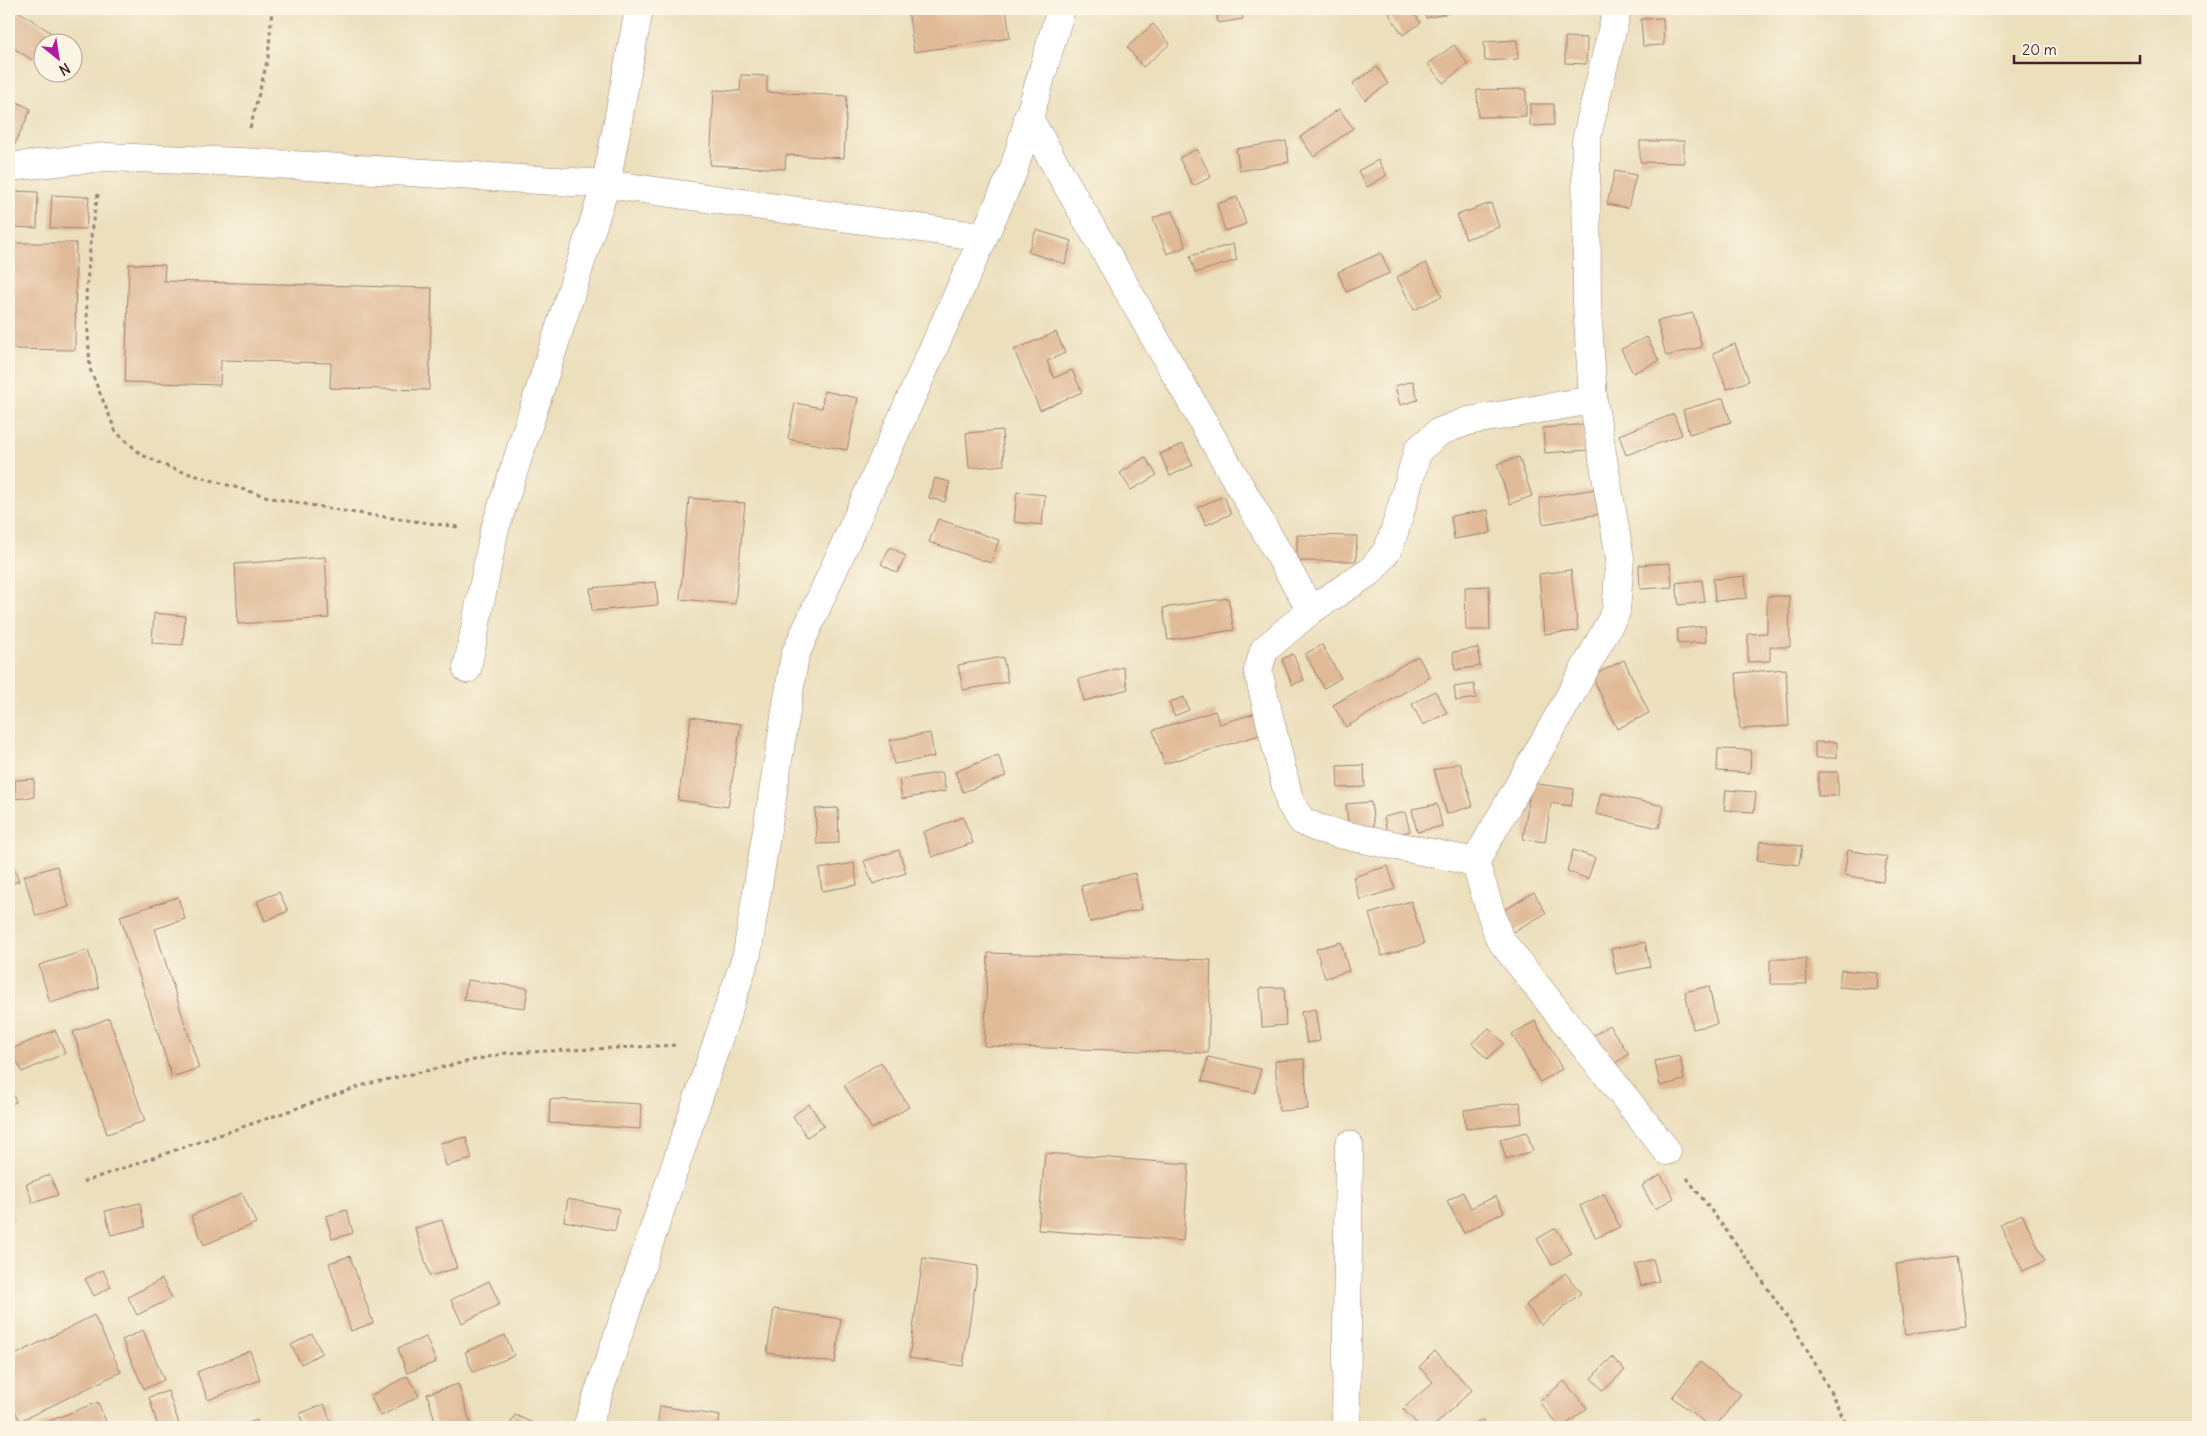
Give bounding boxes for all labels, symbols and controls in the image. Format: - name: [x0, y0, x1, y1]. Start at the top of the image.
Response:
- north arrow: [32, 32, 82, 82]
- scale bar: [2014, 32, 2141, 64]
- text: 20 m: [2022, 40, 2057, 59]
- text: N: [56, 59, 73, 79]

